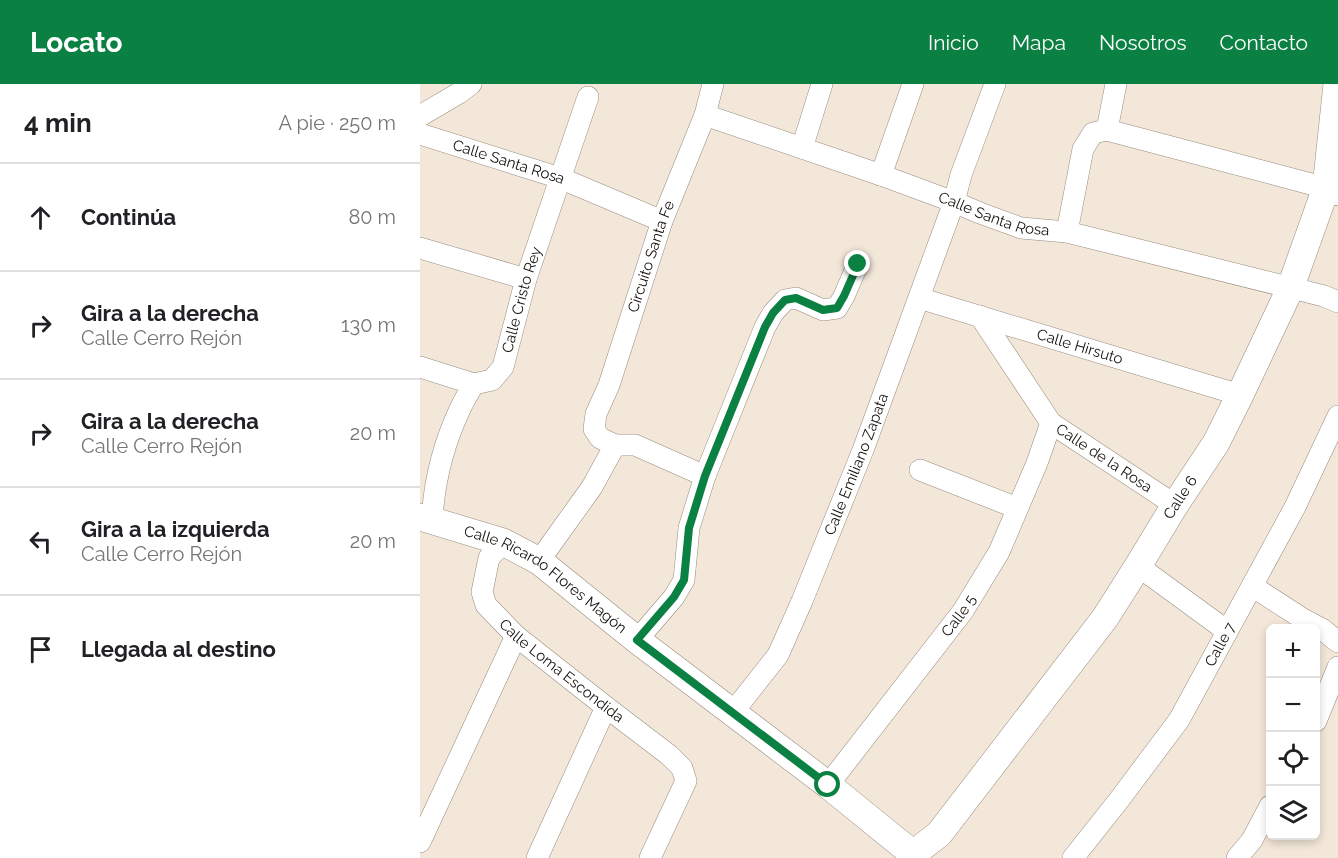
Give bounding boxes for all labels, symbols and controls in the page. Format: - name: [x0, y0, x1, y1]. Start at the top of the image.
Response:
- text: Locato: [30, 26, 122, 59]
- text: Inicio: [928, 30, 979, 55]
- text: Mapa: [1012, 30, 1066, 55]
- text: Nosotros: [1099, 30, 1187, 55]
- text: Contacto: [1220, 30, 1308, 55]
- text: 4 min: [24, 108, 92, 138]
- text: A pie · 250 m: [279, 111, 396, 135]
- street label: Calle Santa Rosa: [451, 136, 568, 188]
- street label: Calle Santa Rosa: [936, 188, 1050, 239]
- street label: Circuito Santa Fe: [624, 198, 678, 315]
- icon: ahead: [24, 201, 57, 234]
- text: Continúa: [81, 204, 176, 230]
- text: 80 m: [348, 205, 396, 229]
- street label: Calle Cristo Rey: [498, 244, 545, 355]
- route end: [844, 250, 870, 276]
- text: Gira a la derecha: [81, 300, 259, 326]
- icon: right: [24, 309, 57, 342]
- text: 130 m: [341, 313, 396, 337]
- street label: Calle Hirsuto: [1035, 325, 1125, 368]
- text: Calle Cerro Rejón: [81, 326, 242, 350]
- street label: Calle Emiliano Zapata: [821, 391, 892, 538]
- text: Gira a la derecha: [81, 408, 259, 434]
- icon: right: [24, 417, 57, 450]
- street label: Calle de la Rosa: [1053, 420, 1155, 496]
- text: 20 m: [350, 421, 396, 445]
- text: Calle Cerro Rejón: [81, 434, 242, 458]
- street label: Calle 6: [1160, 472, 1201, 522]
- text: Gira a la izquierda: [81, 516, 270, 542]
- street label: Calle Ricardo Flores Magón: [462, 522, 630, 637]
- icon: left: [24, 525, 57, 558]
- text: 20 m: [350, 529, 396, 553]
- text: Calle Cerro Rejón: [81, 542, 242, 566]
- street label: Calle 5: [938, 591, 980, 640]
- street label: Calle Loma Escondida: [495, 615, 627, 726]
- street label: Calle 7: [1201, 619, 1239, 670]
- map controls: [1266, 624, 1320, 840]
- button: +: [1266, 624, 1320, 678]
- icon: arrive: [24, 633, 57, 666]
- text: Llegada al destino: [81, 636, 276, 662]
- button: −: [1266, 678, 1320, 732]
- button: locate: [1266, 732, 1320, 786]
- route start: [814, 771, 840, 797]
- button: layers: [1266, 786, 1320, 840]

